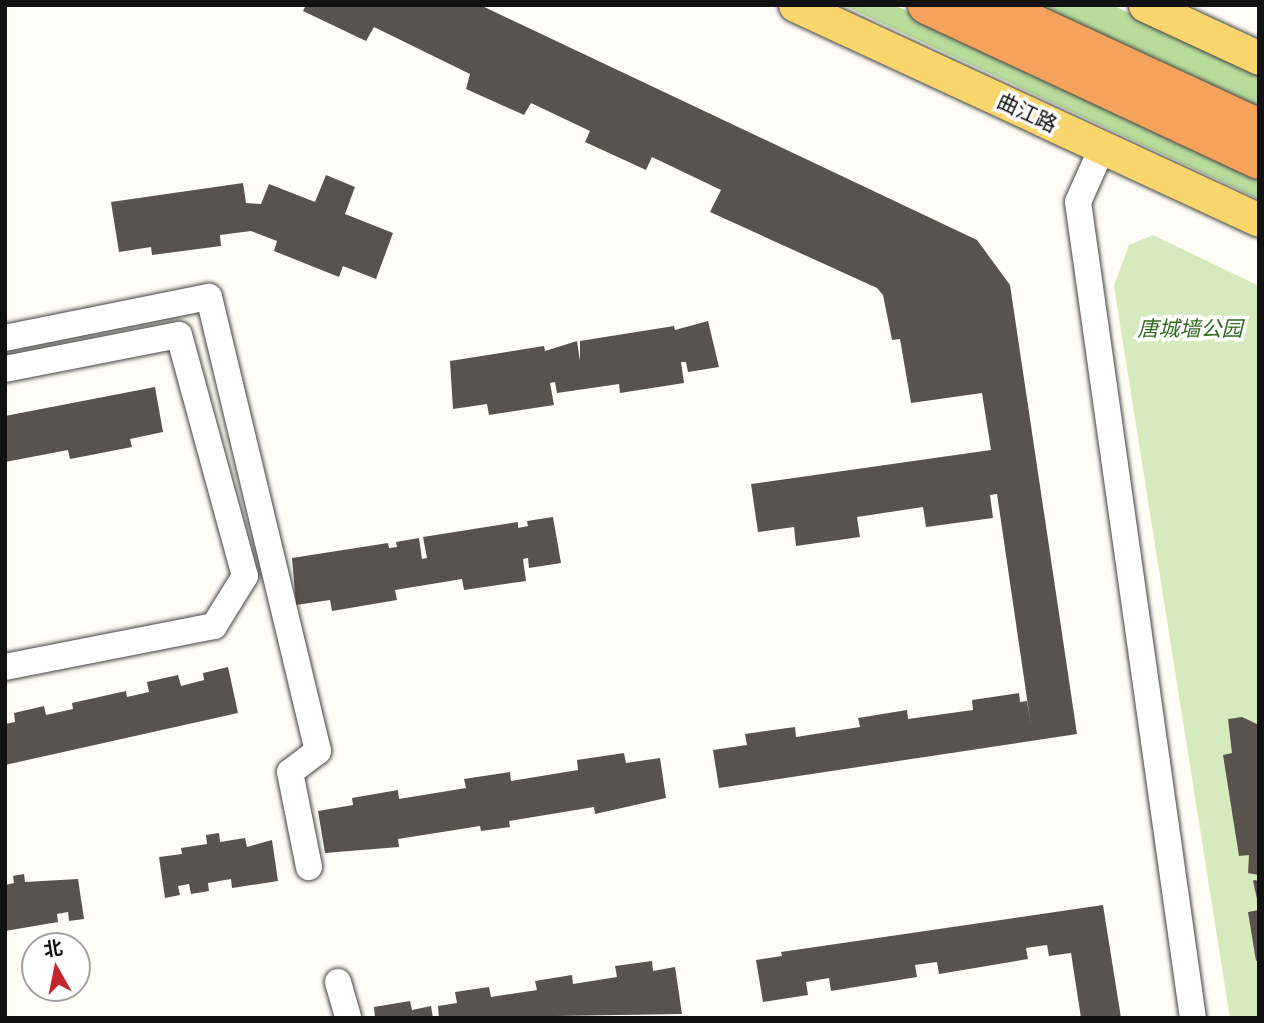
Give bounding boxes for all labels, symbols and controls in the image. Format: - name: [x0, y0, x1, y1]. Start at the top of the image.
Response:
- street label: 曲江路: [993, 88, 1061, 138]
- park label: 唐城墙公园: [1138, 316, 1242, 342]
- north arrow: [21, 932, 91, 1002]
- text: 北: [42, 935, 64, 962]

